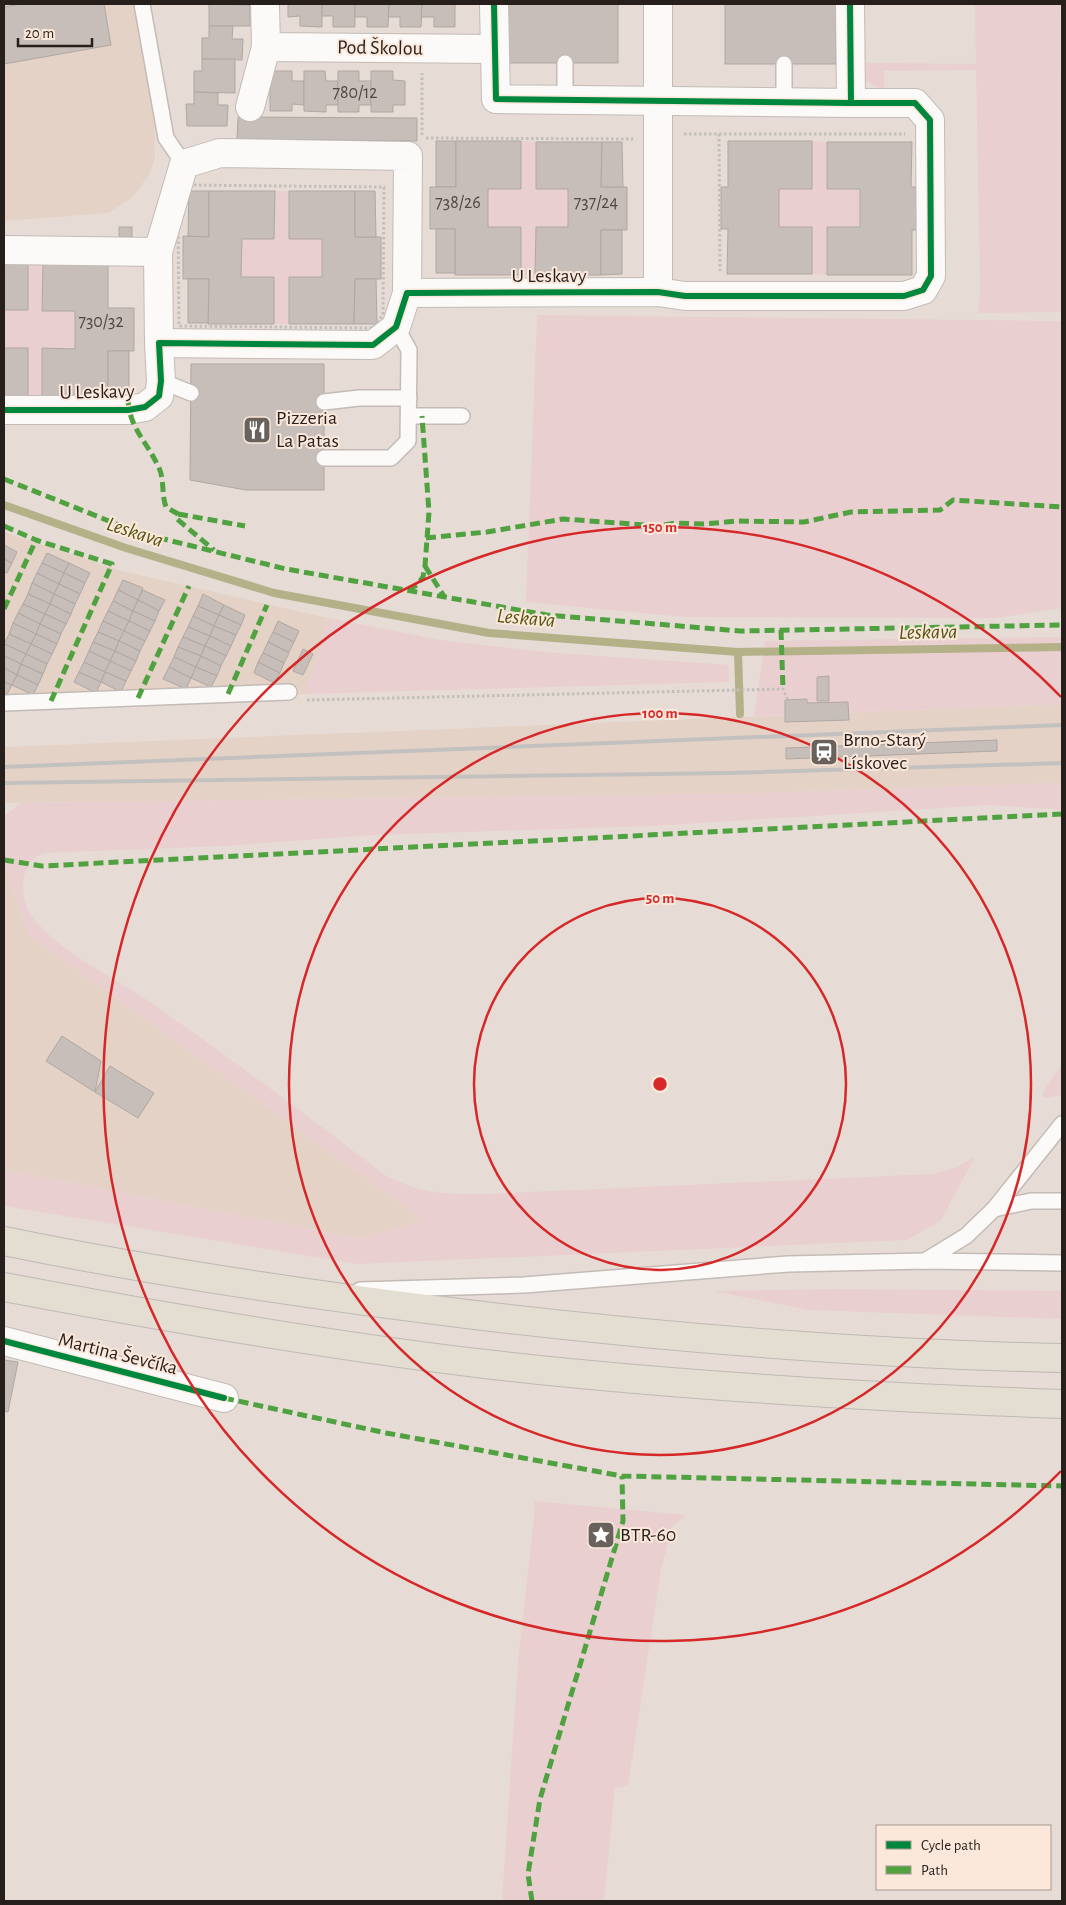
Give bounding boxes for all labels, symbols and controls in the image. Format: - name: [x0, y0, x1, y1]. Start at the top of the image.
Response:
- scale bar: [18, 15, 91, 47]
- text: 20 m: [25, 26, 54, 41]
- street label: Pod Školou: [337, 36, 423, 59]
- house number: 780/12: [332, 84, 378, 102]
- house number: 738/26: [435, 194, 481, 212]
- house number: 737/24: [574, 194, 619, 212]
- street label: U Leskavy: [511, 266, 587, 286]
- house number: 730/32: [78, 313, 124, 331]
- street label: U Leskavy: [59, 381, 135, 403]
- place label: Pizzeria La Patas: [276, 408, 339, 451]
- restaurant icon: Pizzeria La Patas: [242, 415, 272, 445]
- water label: Leskava: [104, 513, 166, 551]
- text: 150 m: [643, 520, 677, 535]
- water label: Leskava: [496, 605, 556, 631]
- water label: Leskava: [899, 621, 957, 643]
- text: 100 m: [642, 706, 678, 721]
- place label: Brno-Starý Lískovec: [843, 730, 927, 773]
- station icon: Brno-Starý Lískovec: [809, 737, 839, 767]
- text: 50 m: [646, 891, 674, 906]
- centre of rings: [651, 1075, 669, 1093]
- street label: Martina Ševčíka: [56, 1329, 180, 1378]
- place icon: BTR-60: [586, 1520, 616, 1550]
- place label: BTR-60: [620, 1525, 676, 1545]
- legend: [876, 1825, 1051, 1890]
- text: Cycle path: [921, 1838, 981, 1853]
- text: Path: [921, 1863, 948, 1878]

